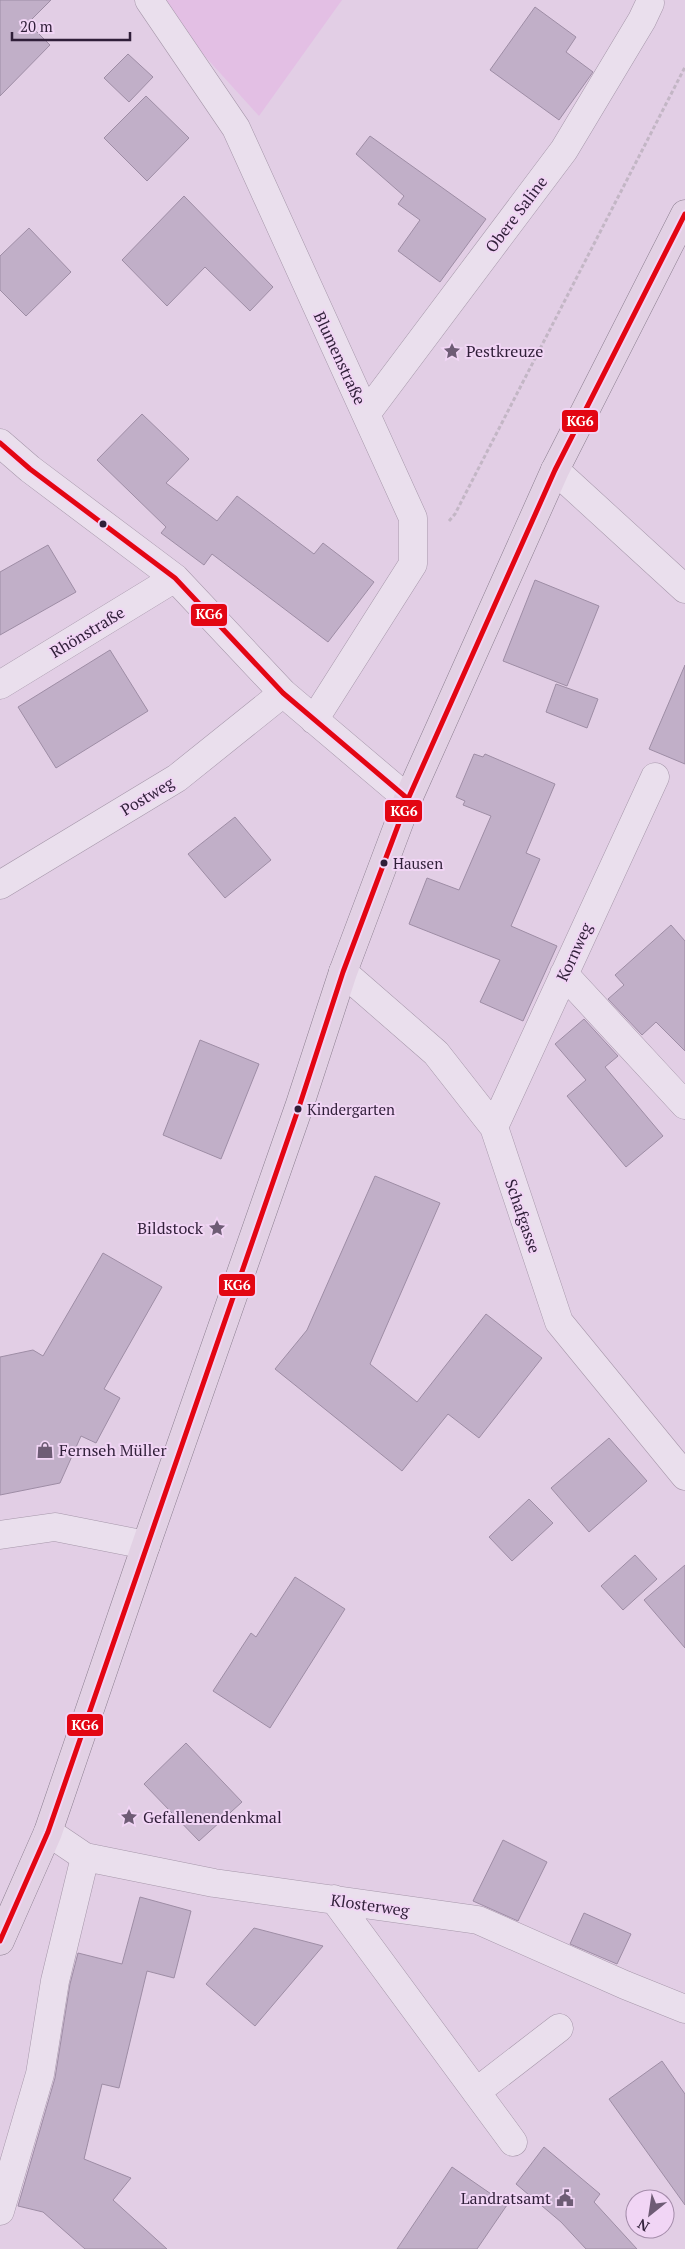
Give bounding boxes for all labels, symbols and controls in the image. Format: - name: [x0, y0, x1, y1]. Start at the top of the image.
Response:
- scale bar: [12, 10, 130, 42]
- text: 20 m: [20, 16, 53, 36]
- street label: Obere Saline: [480, 171, 552, 257]
- street label: Blumenstraße: [309, 308, 371, 408]
- place label: Pestkreuze: [466, 340, 543, 362]
- place icon: Pestkreuze: [442, 341, 462, 361]
- line badge: KG6: [561, 409, 599, 433]
- text: KG6: [566, 411, 594, 430]
- unlabelled marker: [98, 519, 108, 529]
- street label: Rhönstraße: [46, 601, 128, 663]
- line badge: KG6: [190, 603, 228, 627]
- text: KG6: [195, 604, 223, 623]
- street label: Postweg: [116, 771, 178, 821]
- line badge: KG6: [384, 799, 423, 823]
- text: KG6: [390, 801, 418, 820]
- place label: Hausen: [393, 853, 443, 873]
- marker: Hausen: [379, 858, 389, 868]
- street label: Kornweg: [551, 919, 597, 985]
- place label: Kindergarten: [307, 1099, 395, 1119]
- marker: Kindergarten: [293, 1104, 303, 1114]
- street label: Schafgasse: [500, 1176, 546, 1256]
- place label: Bildstock: [137, 1217, 204, 1239]
- place icon: Bildstock: [207, 1218, 227, 1238]
- line badge: KG6: [218, 1273, 256, 1297]
- text: KG6: [223, 1275, 251, 1294]
- place label: Fernseh Müller: [59, 1439, 167, 1461]
- shop icon: Fernseh Müller: [35, 1440, 55, 1460]
- line badge: KG6: [66, 1713, 104, 1737]
- text: KG6: [71, 1715, 99, 1734]
- place label: Gefallenendenkmal: [143, 1806, 282, 1828]
- place icon: Gefallenendenkmal: [119, 1807, 139, 1827]
- street label: Klosterweg: [329, 1889, 411, 1921]
- place label: Landratsamt: [461, 2187, 551, 2209]
- public building icon: Landratsamt: [555, 2188, 575, 2208]
- north arrow: [625, 2189, 675, 2239]
- text: N: [634, 2215, 653, 2237]

